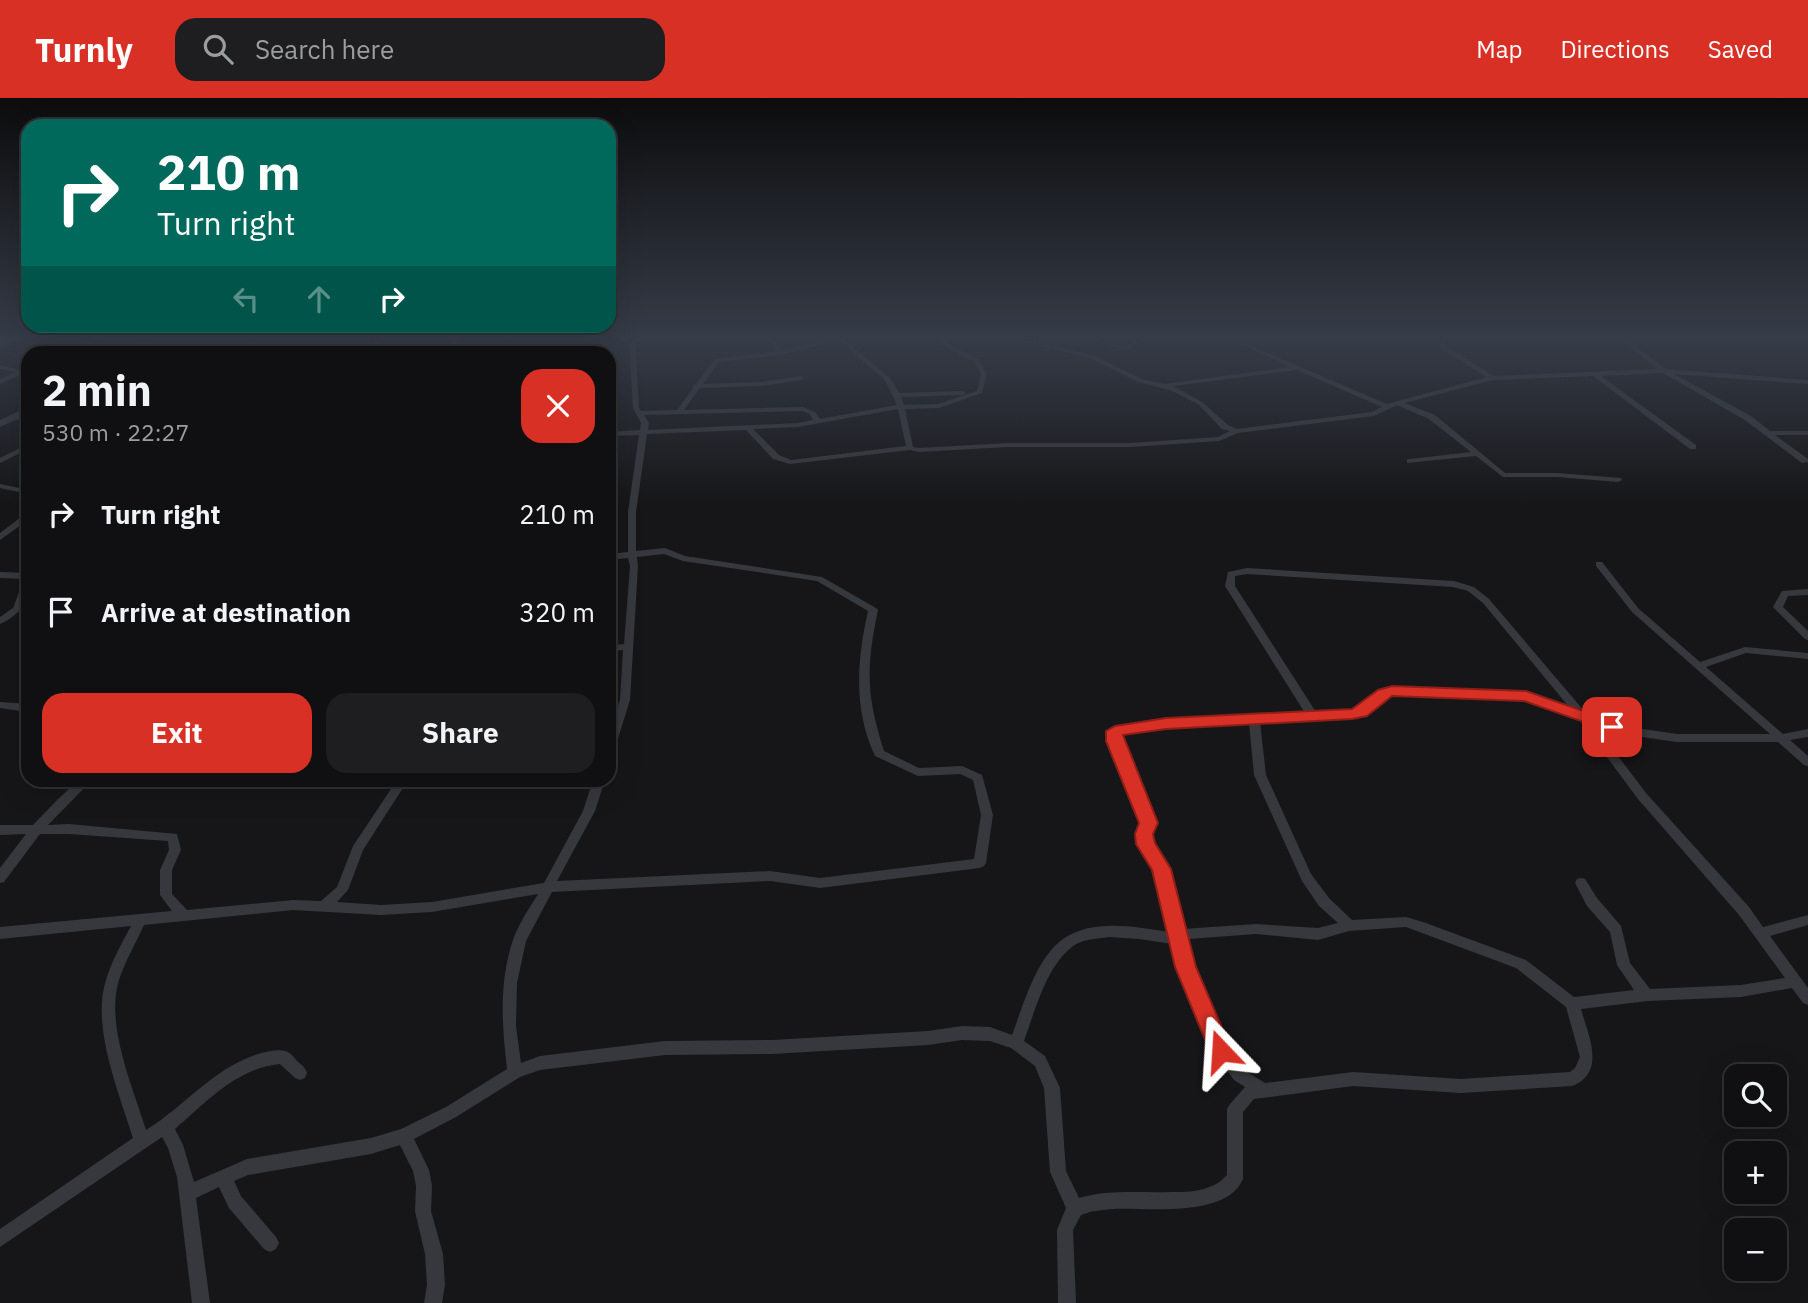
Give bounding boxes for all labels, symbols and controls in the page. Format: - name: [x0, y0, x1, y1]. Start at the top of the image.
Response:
- search box: [175, 18, 665, 81]
- text: Turnly: [35, 28, 133, 71]
- icon: search: [199, 30, 237, 68]
- text: Search here: [255, 32, 394, 66]
- text: Map: [1476, 33, 1522, 65]
- text: Directions: [1560, 33, 1670, 65]
- text: Saved: [1708, 33, 1773, 65]
- text: 210 m: [157, 140, 301, 203]
- icon: right: [42, 147, 133, 238]
- text: Turn right: [157, 202, 295, 244]
- icon: left: [227, 280, 265, 318]
- icon: ahead: [300, 280, 338, 318]
- icon: right: [373, 280, 411, 318]
- text: 2 min: [42, 363, 152, 418]
- button: close: [521, 369, 595, 443]
- text: 530 m · 22:27: [42, 417, 189, 447]
- icon: right: [42, 495, 80, 533]
- text: Turn right: [101, 497, 220, 531]
- text: 210 m: [519, 497, 595, 531]
- icon: arrive: [42, 593, 80, 631]
- text: Arrive at destination: [101, 595, 351, 629]
- text: 320 m: [519, 595, 595, 629]
- button: Exit: [42, 693, 312, 773]
- button: Share: [326, 693, 595, 773]
- pin: [1582, 697, 1642, 757]
- icon: arrive: [1593, 708, 1631, 746]
- position arrow: [1184, 1014, 1258, 1088]
- map controls: [1724, 1064, 1787, 1281]
- button: search: [1724, 1064, 1787, 1127]
- button: +: [1724, 1141, 1787, 1204]
- button: −: [1724, 1218, 1787, 1281]

